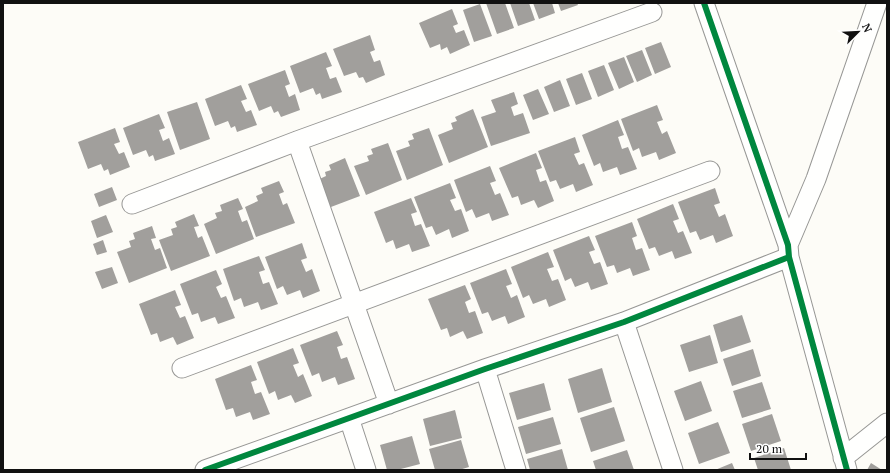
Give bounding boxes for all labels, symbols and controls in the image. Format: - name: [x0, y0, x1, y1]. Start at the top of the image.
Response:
- north arrow: [838, 12, 878, 52]
- text: N: [859, 21, 875, 35]
- scale bar: [750, 435, 806, 461]
- text: 20 m: [756, 441, 783, 456]

